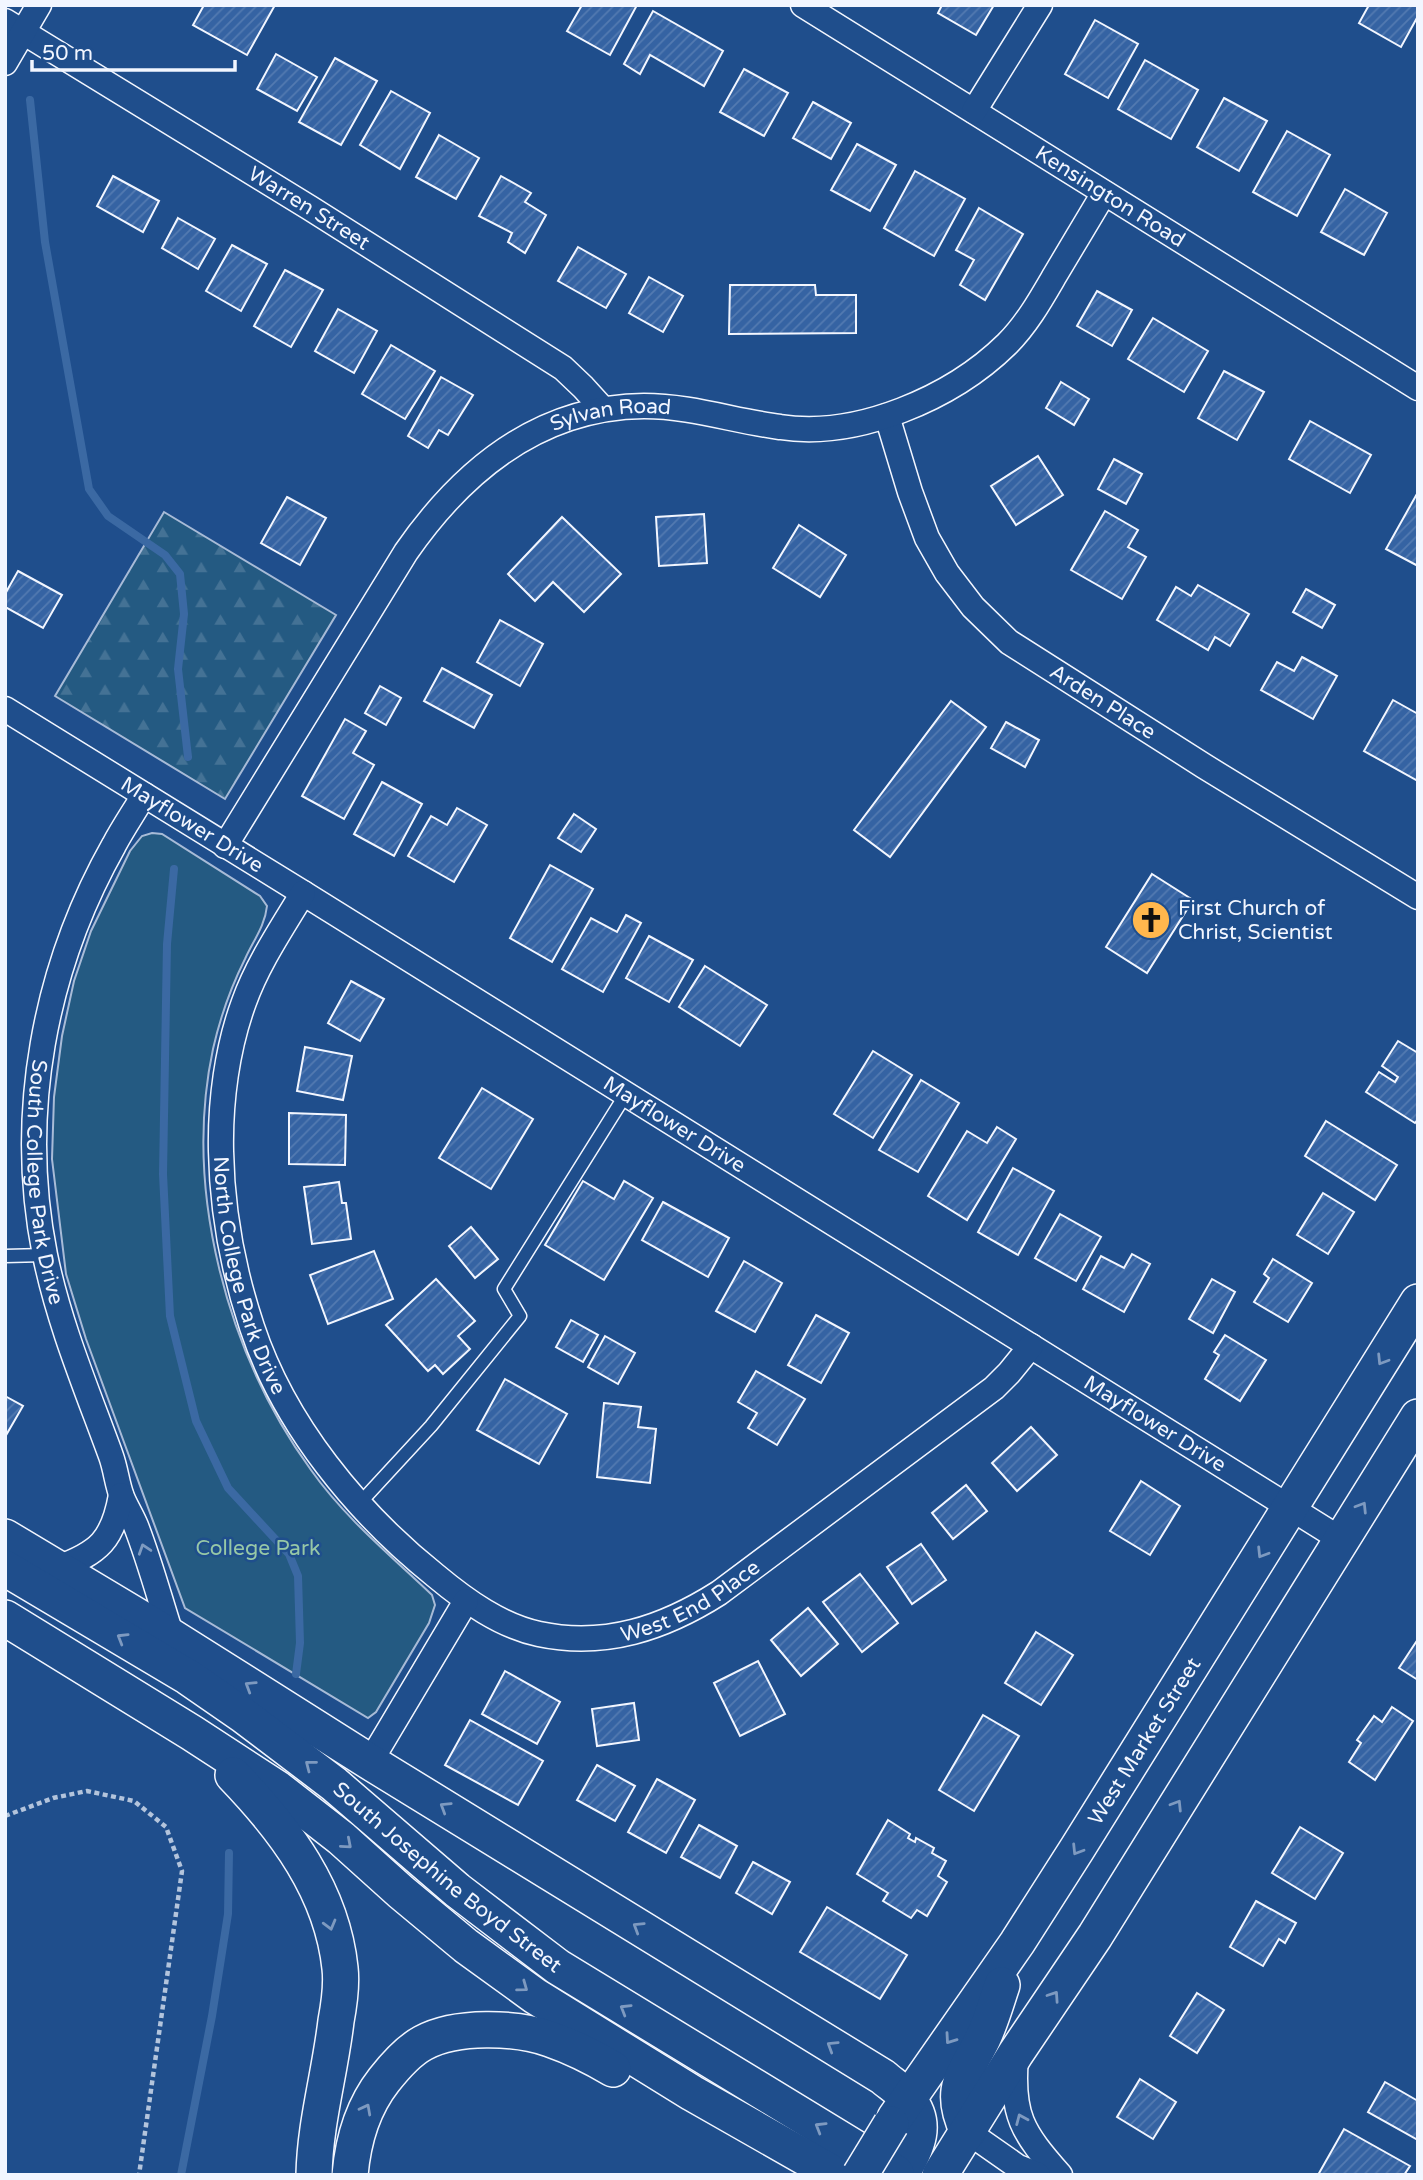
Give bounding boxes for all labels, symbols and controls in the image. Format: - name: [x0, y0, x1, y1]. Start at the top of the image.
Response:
- scale bar: [32, 28, 234, 72]
- text: 50 m: [42, 41, 93, 66]
- street label: Kensington Road: [1030, 141, 1190, 253]
- street label: Warren Street: [244, 161, 374, 256]
- street label: Sylvan Road: [547, 394, 672, 437]
- street label: Arden Place: [1045, 659, 1160, 745]
- street label: Mayflower Drive: [116, 772, 268, 878]
- place label: First Church of Christ, Scientist: [1178, 896, 1333, 945]
- church icon: First Church of Christ, Scientist: [1130, 899, 1172, 941]
- street label: South College Park Drive: [21, 1058, 69, 1308]
- street label: Mayflower Drive: [599, 1071, 750, 1179]
- street label: North College Park Drive: [208, 1156, 291, 1399]
- one-way arrow: [1377, 1352, 1390, 1365]
- street label: Mayflower Drive: [1079, 1370, 1231, 1478]
- one-way arrow: [1353, 1502, 1366, 1515]
- park label: College Park: [196, 1536, 320, 1561]
- one-way arrow: [137, 1543, 152, 1555]
- one-way arrow: [1257, 1545, 1270, 1558]
- street label: West End Place: [618, 1555, 765, 1647]
- one-way arrow: [116, 1633, 129, 1646]
- street label: West Market Street: [1083, 1653, 1206, 1830]
- one-way arrow: [245, 1681, 258, 1694]
- one-way arrow: [305, 1761, 318, 1774]
- street label: South Josephine Boyd Street: [328, 1777, 566, 1978]
- one-way arrow: [1169, 1799, 1182, 1812]
- one-way arrow: [439, 1803, 452, 1816]
- one-way arrow: [339, 1835, 352, 1848]
- one-way arrow: [1072, 1842, 1085, 1855]
- one-way arrow: [322, 1919, 337, 1931]
- one-way arrow: [633, 1922, 646, 1935]
- one-way arrow: [515, 1979, 528, 1991]
- one-way arrow: [1046, 1991, 1059, 2004]
- one-way arrow: [620, 2004, 633, 2017]
- one-way arrow: [945, 2031, 958, 2043]
- one-way arrow: [827, 2041, 840, 2054]
- one-way arrow: [358, 2104, 371, 2116]
- one-way arrow: [1016, 2114, 1030, 2126]
- one-way arrow: [814, 2122, 827, 2135]

